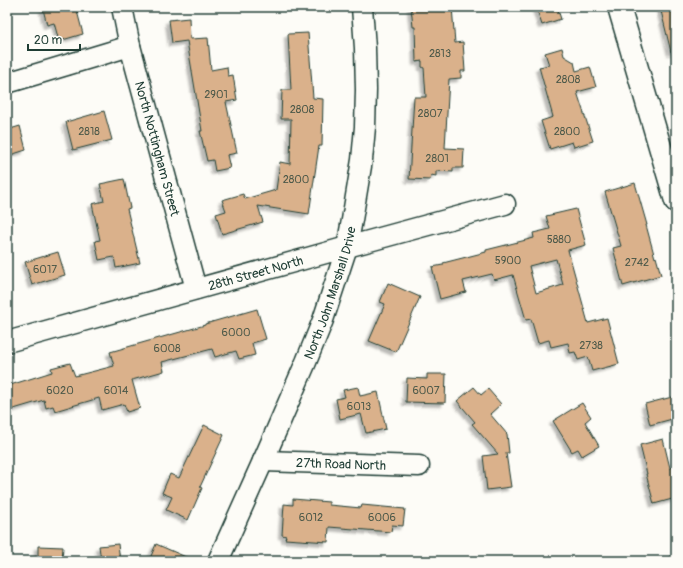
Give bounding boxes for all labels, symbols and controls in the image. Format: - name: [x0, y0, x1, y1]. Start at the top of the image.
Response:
- scale bar: [28, 26, 80, 52]
- text: 20 m: [34, 33, 63, 48]
- house number: 2813: [429, 47, 451, 60]
- house number: 2808: [556, 73, 581, 86]
- street label: North Nottingham Street: [131, 80, 183, 219]
- house number: 2901: [204, 88, 228, 101]
- house number: 2808: [290, 103, 315, 116]
- house number: 2807: [417, 107, 443, 120]
- house number: 2818: [78, 125, 100, 138]
- house number: 2800: [554, 125, 580, 138]
- house number: 2801: [425, 152, 449, 165]
- house number: 2800: [283, 173, 309, 186]
- street label: North John Marshall Drive: [301, 225, 360, 362]
- house number: 5880: [547, 233, 571, 246]
- street label: 28th Street North: [206, 253, 305, 294]
- house number: 5900: [495, 254, 521, 267]
- house number: 2742: [625, 256, 649, 269]
- house number: 6017: [33, 263, 57, 276]
- house number: 6000: [222, 326, 250, 339]
- house number: 2738: [579, 339, 603, 352]
- house number: 6008: [154, 342, 181, 355]
- house number: 6020: [46, 384, 74, 397]
- house number: 6014: [104, 384, 129, 397]
- house number: 6007: [412, 384, 440, 397]
- house number: 6013: [347, 400, 371, 413]
- street label: 27th Road North: [296, 455, 386, 474]
- house number: 6012: [299, 511, 323, 524]
- house number: 6006: [368, 511, 396, 524]

